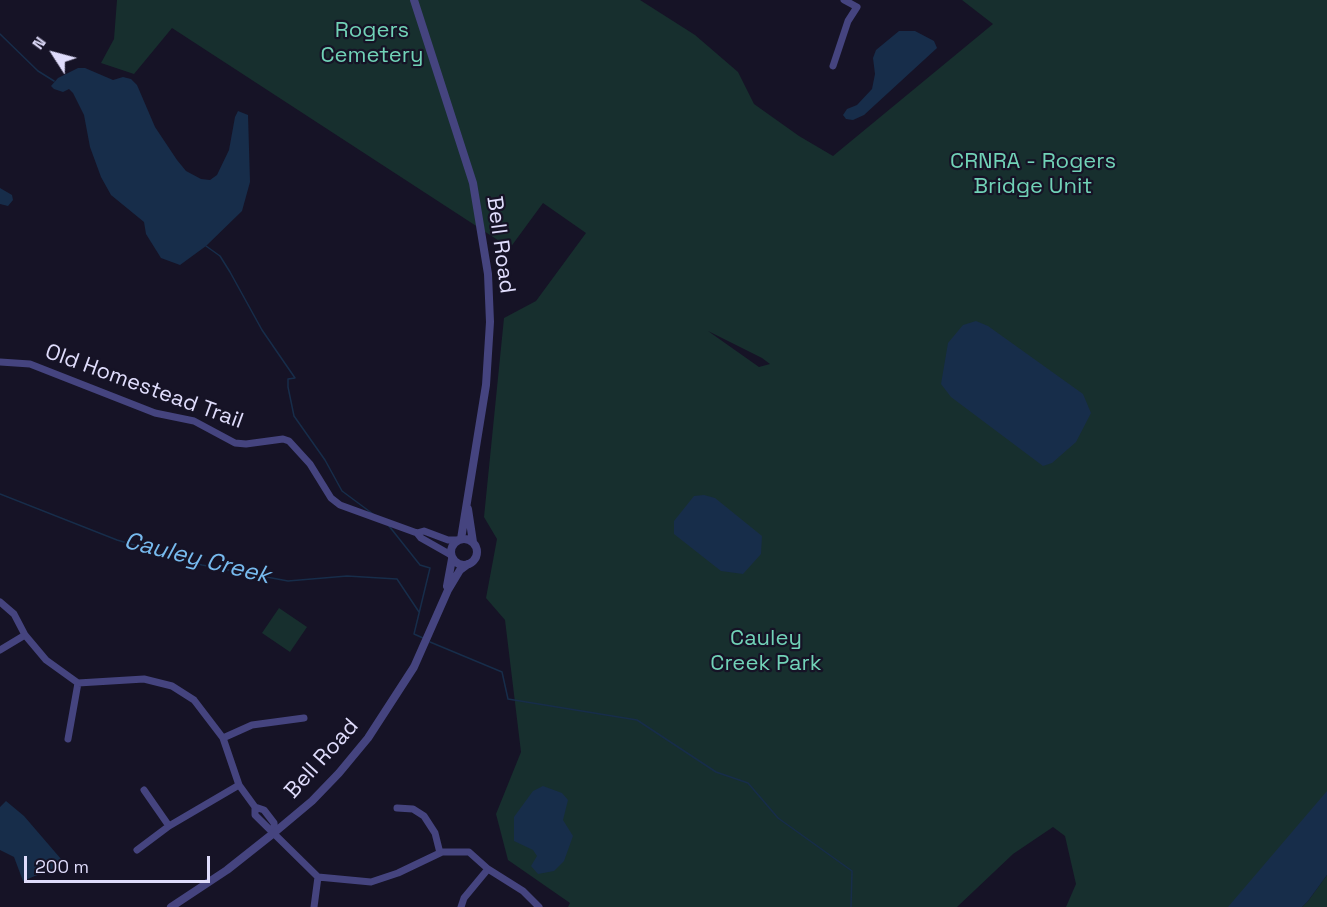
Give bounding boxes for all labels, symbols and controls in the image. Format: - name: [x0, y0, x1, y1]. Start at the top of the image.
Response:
- park label: Rogers Cemetery: [320, 18, 424, 70]
- north arrow: [24, 24, 84, 84]
- text: N: [27, 33, 51, 54]
- park label: CRNRA - Rogers Bridge Unit: [950, 149, 1116, 200]
- street label: Bell Road: [480, 195, 520, 295]
- street label: Old Homestead Trail: [41, 339, 247, 435]
- water label: Cauley Creek: [121, 527, 273, 591]
- park label: Cauley Creek Park: [710, 626, 822, 678]
- street label: Bell Road: [279, 714, 365, 804]
- scale bar: [27, 844, 213, 882]
- text: 200 m: [35, 855, 89, 878]

